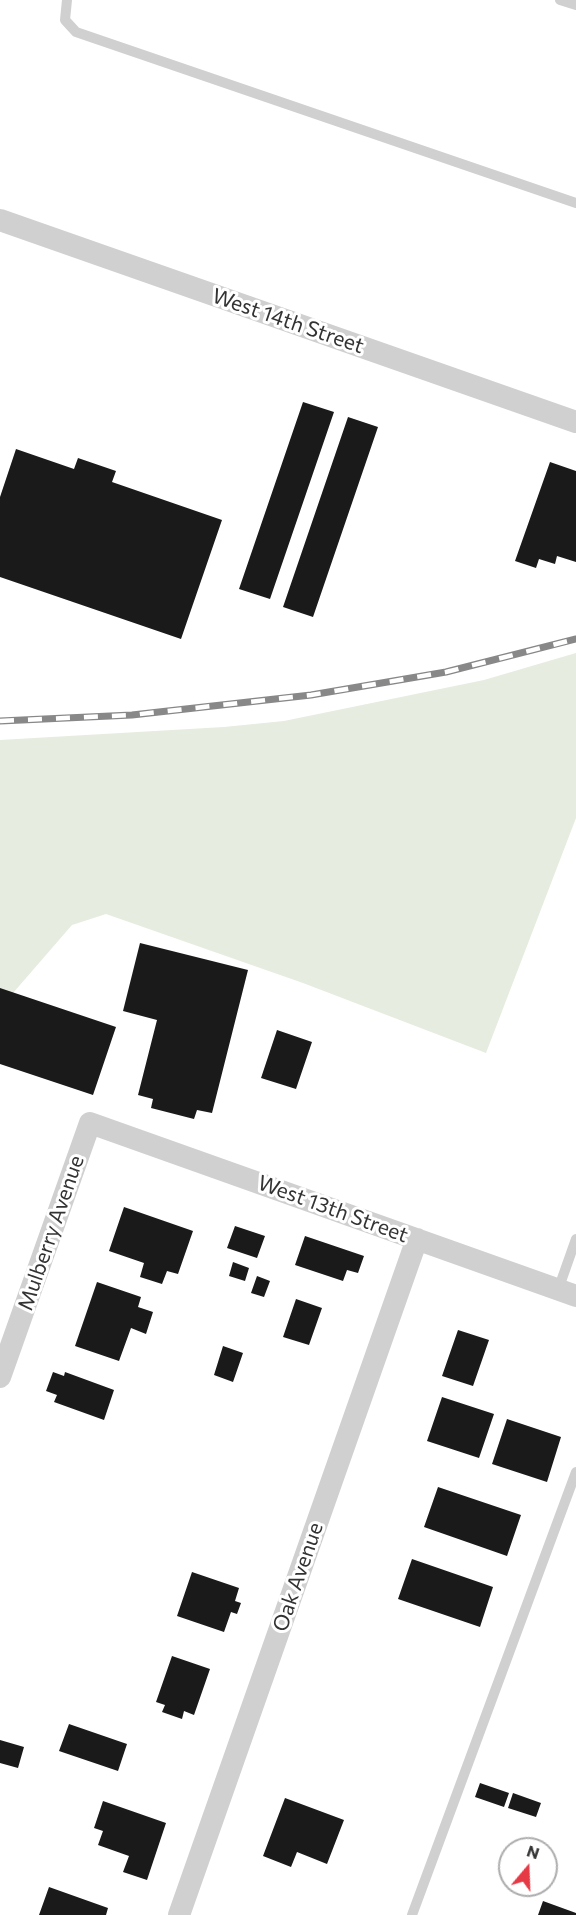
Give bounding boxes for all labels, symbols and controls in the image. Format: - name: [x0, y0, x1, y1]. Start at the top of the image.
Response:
- street label: West 14th Street: [209, 283, 367, 359]
- street label: Mulberry Avenue: [13, 1152, 89, 1314]
- street label: West 13th Street: [254, 1170, 412, 1248]
- street label: Oak Avenue: [268, 1519, 328, 1635]
- north arrow: [498, 1837, 558, 1897]
- text: N: [525, 1840, 542, 1862]

